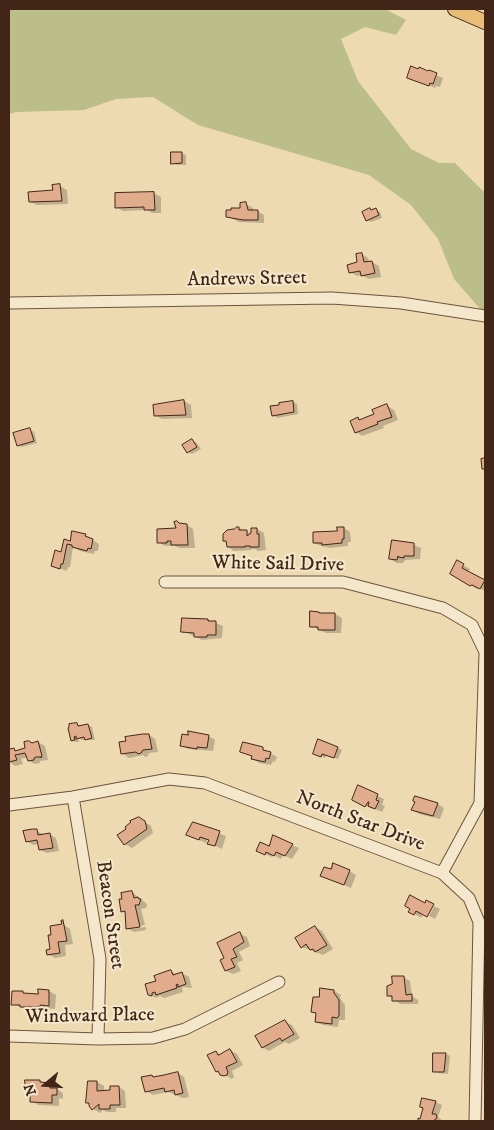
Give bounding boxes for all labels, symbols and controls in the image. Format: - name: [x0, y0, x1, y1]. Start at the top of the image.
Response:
- street label: Andrews Street: [187, 267, 307, 293]
- street label: White Sail Drive: [212, 552, 344, 578]
- street label: North Star Drive: [292, 786, 428, 858]
- street label: Beacon Street: [89, 859, 129, 971]
- street label: Windward Place: [25, 1004, 155, 1030]
- north arrow: [20, 1060, 70, 1110]
- text: N: [20, 1081, 41, 1098]

